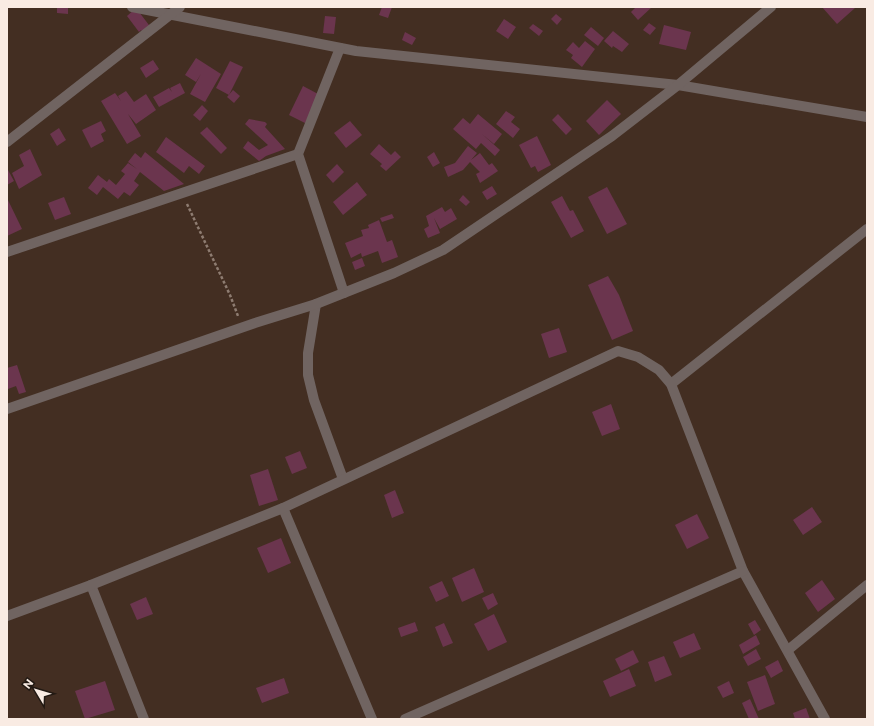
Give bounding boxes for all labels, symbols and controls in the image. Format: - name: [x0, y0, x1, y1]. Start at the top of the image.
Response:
- north arrow: [16, 670, 56, 710]
- text: N: [20, 676, 36, 692]

